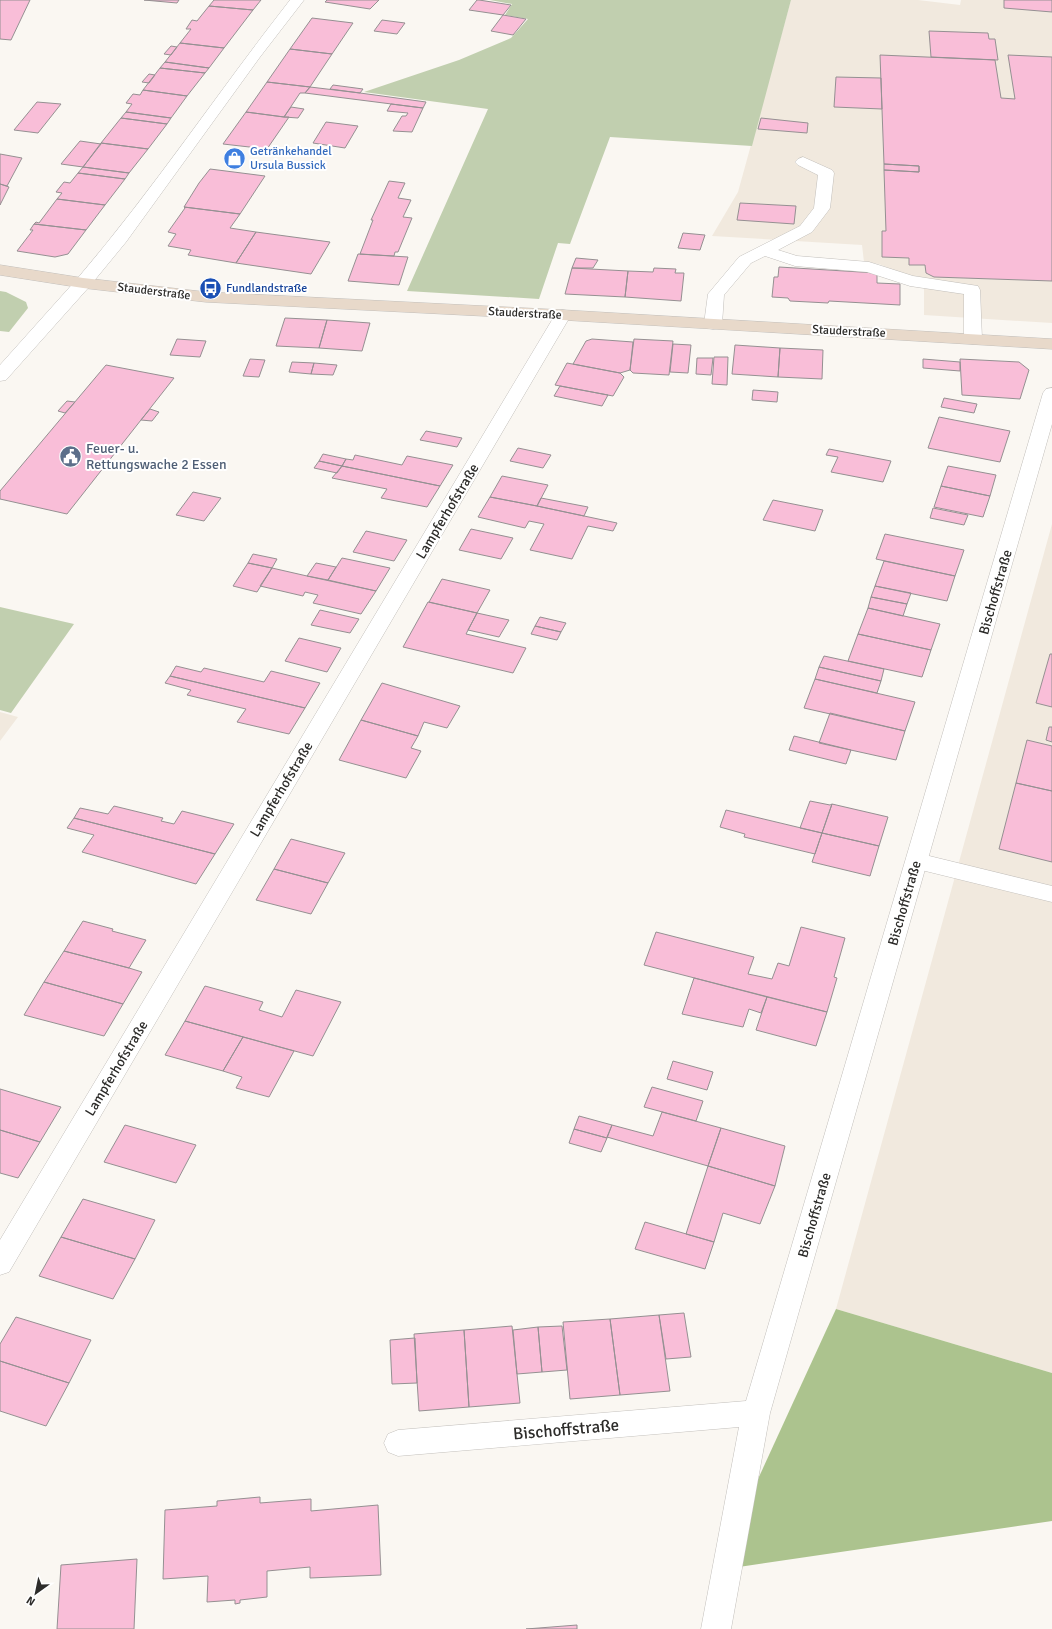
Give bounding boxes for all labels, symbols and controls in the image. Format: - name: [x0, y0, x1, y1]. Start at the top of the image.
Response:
- place label: Getränkehandel Ursula Bussick: [250, 144, 332, 173]
- shop icon: Getränkehandel Ursula Bussick: [222, 145, 248, 171]
- bus stop icon: Fundlandstraße: [197, 275, 223, 301]
- street label: Stauderstraße: [116, 280, 191, 303]
- place label: Fundlandstraße: [226, 281, 307, 296]
- street label: Stauderstraße: [488, 304, 562, 323]
- street label: Stauderstraße: [812, 322, 886, 341]
- place label: Feuer- u. Rettungswache 2 Essen: [86, 440, 227, 473]
- public building icon: Feuer- u. Rettungswache 2 Essen: [58, 443, 84, 469]
- street label: Lampferhofstraße: [412, 461, 483, 562]
- street label: Bischoffstraße: [975, 548, 1016, 637]
- street label: Lampferhofstraße: [246, 739, 317, 840]
- street label: Bischoffstraße: [884, 859, 925, 948]
- street label: Lampferhofstraße: [81, 1018, 152, 1119]
- street label: Bischoffstraße: [794, 1171, 835, 1260]
- street label: Bischoffstraße: [512, 1414, 620, 1445]
- north arrow: [16, 1573, 56, 1613]
- text: N: [24, 1593, 38, 1609]

